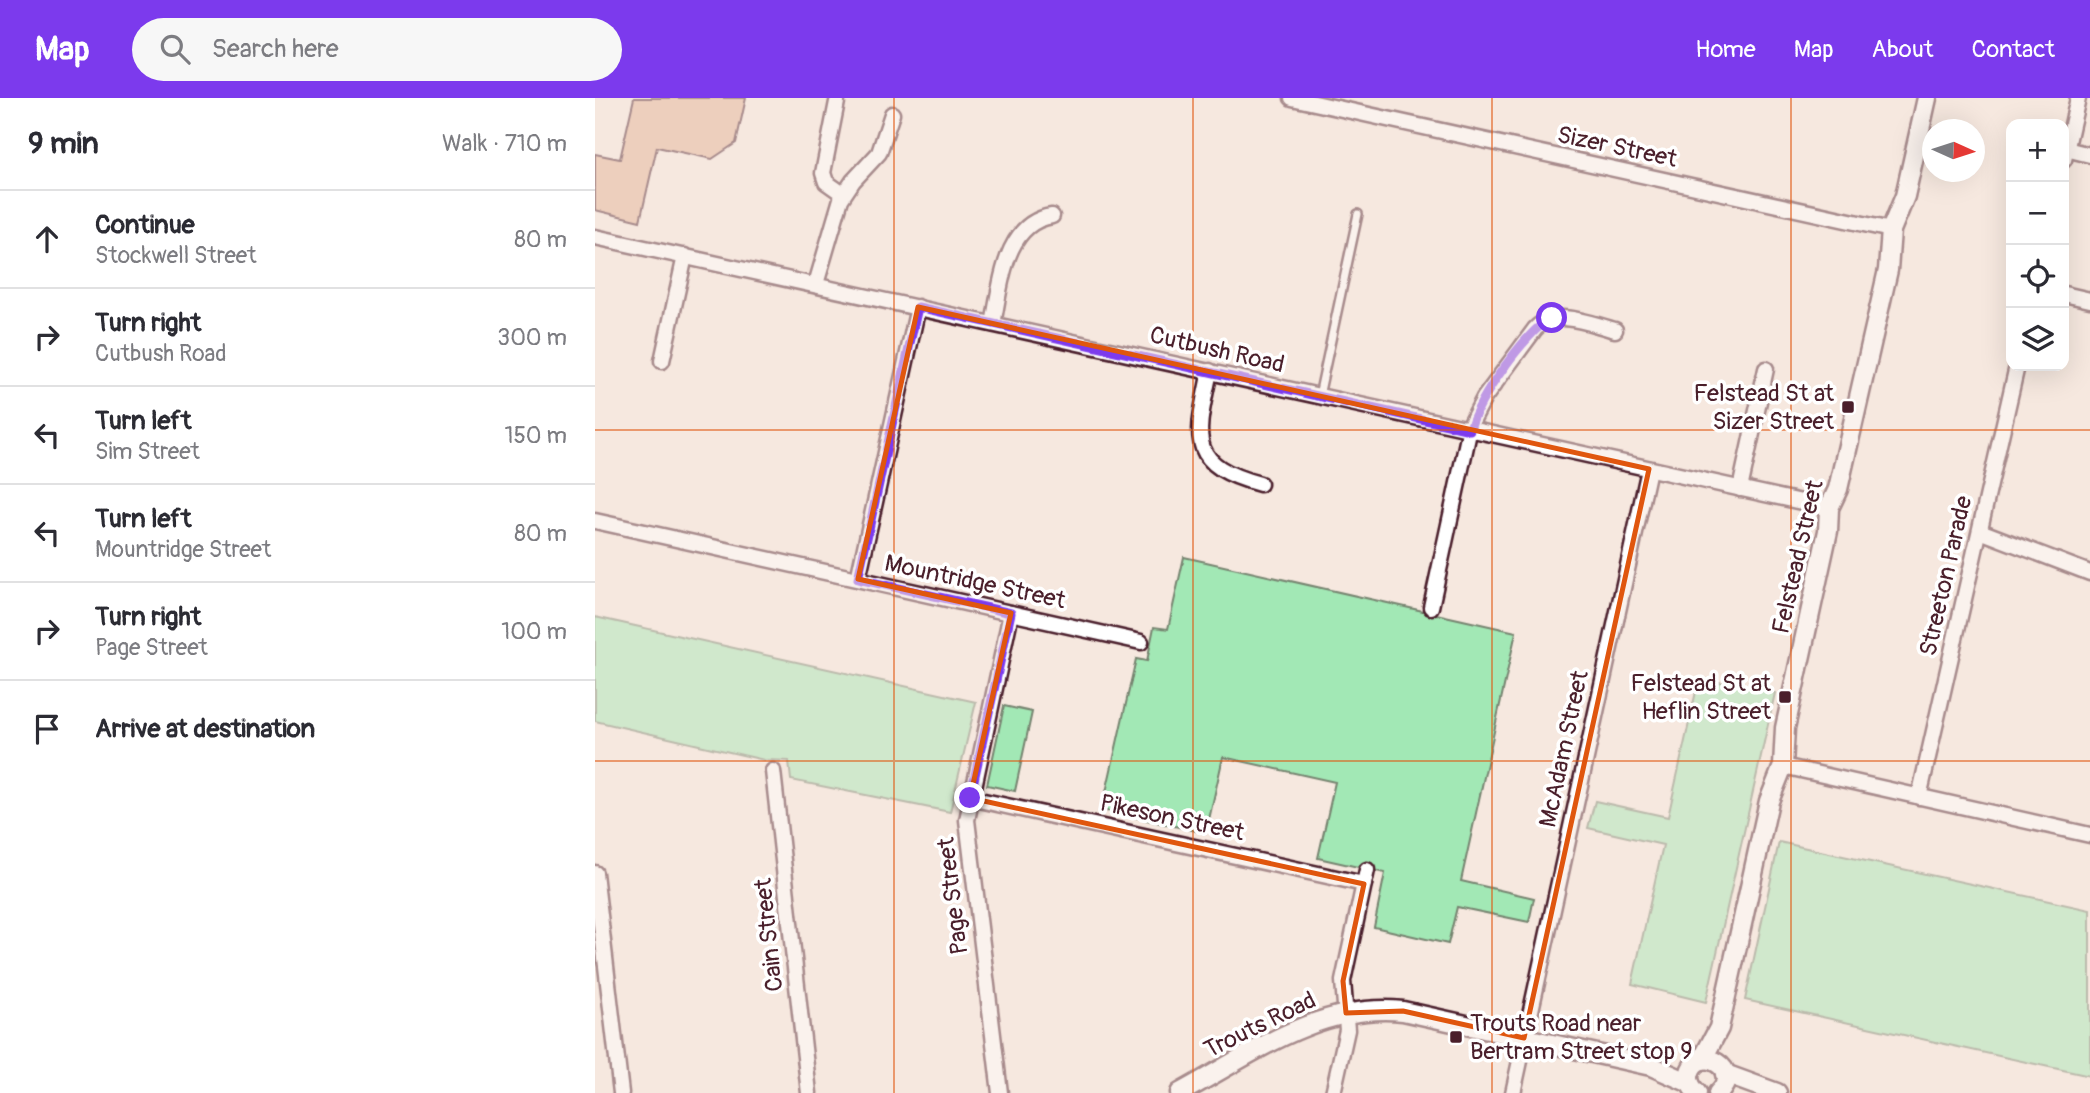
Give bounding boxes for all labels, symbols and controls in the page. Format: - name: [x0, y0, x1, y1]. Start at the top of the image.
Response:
- search box: [132, 18, 622, 81]
- text: Map: [35, 29, 90, 70]
- icon: search: [156, 30, 194, 68]
- text: Search here: [212, 33, 339, 65]
- text: Home: [1695, 35, 1756, 64]
- text: Map: [1794, 35, 1834, 64]
- text: About: [1872, 35, 1934, 64]
- text: Contact: [1972, 35, 2055, 64]
- north arrow: [1922, 119, 1985, 182]
- map controls: [2006, 119, 2069, 371]
- button: +: [2006, 119, 2069, 182]
- street label: Sizer Street: [1555, 120, 1680, 174]
- text: 9 min: [28, 125, 99, 162]
- text: Walk · 710 m: [442, 129, 567, 158]
- button: −: [2006, 182, 2069, 245]
- text: Continue: [95, 209, 195, 241]
- icon: ahead: [28, 220, 66, 258]
- text: 80 m: [514, 225, 567, 254]
- text: Stockwell Street: [95, 241, 256, 270]
- button: locate: [2006, 245, 2069, 308]
- route start: [1536, 302, 1567, 333]
- text: Turn right: [95, 307, 201, 339]
- button: layers: [2006, 308, 2069, 371]
- icon: right: [28, 318, 66, 356]
- street label: Cutbush Road: [1147, 320, 1287, 380]
- text: 300 m: [497, 323, 567, 352]
- text: Cutbush Road: [95, 339, 227, 368]
- place label: Felstead St at Sizer Street: [1693, 379, 1834, 436]
- marker: Felstead St at Sizer Street: [1840, 399, 1856, 415]
- text: Turn left: [95, 405, 191, 437]
- icon: left: [28, 416, 66, 454]
- text: 150 m: [504, 421, 567, 450]
- text: Sim Street: [95, 437, 200, 466]
- street label: Felstead Street: [1766, 477, 1830, 637]
- street label: Streeton Parade: [1913, 493, 1979, 659]
- text: Turn left: [95, 503, 191, 535]
- icon: left: [28, 514, 66, 552]
- text: 80 m: [514, 519, 567, 548]
- text: Mountridge Street: [95, 535, 271, 564]
- street label: Mountridge Street: [882, 549, 1068, 615]
- text: Turn right: [95, 601, 201, 633]
- icon: right: [28, 612, 66, 650]
- text: 100 m: [501, 617, 567, 646]
- text: Page Street: [95, 633, 208, 662]
- street label: McAdam Street: [1533, 668, 1595, 830]
- place label: Felstead St at Heflin Street: [1630, 669, 1771, 726]
- marker: Felstead St at Heflin Street: [1777, 689, 1793, 705]
- icon: arrive: [28, 710, 66, 748]
- text: Arrive at destination: [95, 713, 315, 745]
- route end: [954, 782, 985, 813]
- street label: Pikeson Street: [1097, 789, 1247, 847]
- street label: Page Street: [931, 836, 975, 956]
- street label: Cain Street: [749, 877, 789, 993]
- street label: Trouts Road: [1199, 985, 1321, 1065]
- place label: Trouts Road near Bertram Street stop 9: [1470, 1009, 1693, 1066]
- marker: Trouts Road near Bertram Street stop 9: [1448, 1029, 1464, 1045]

